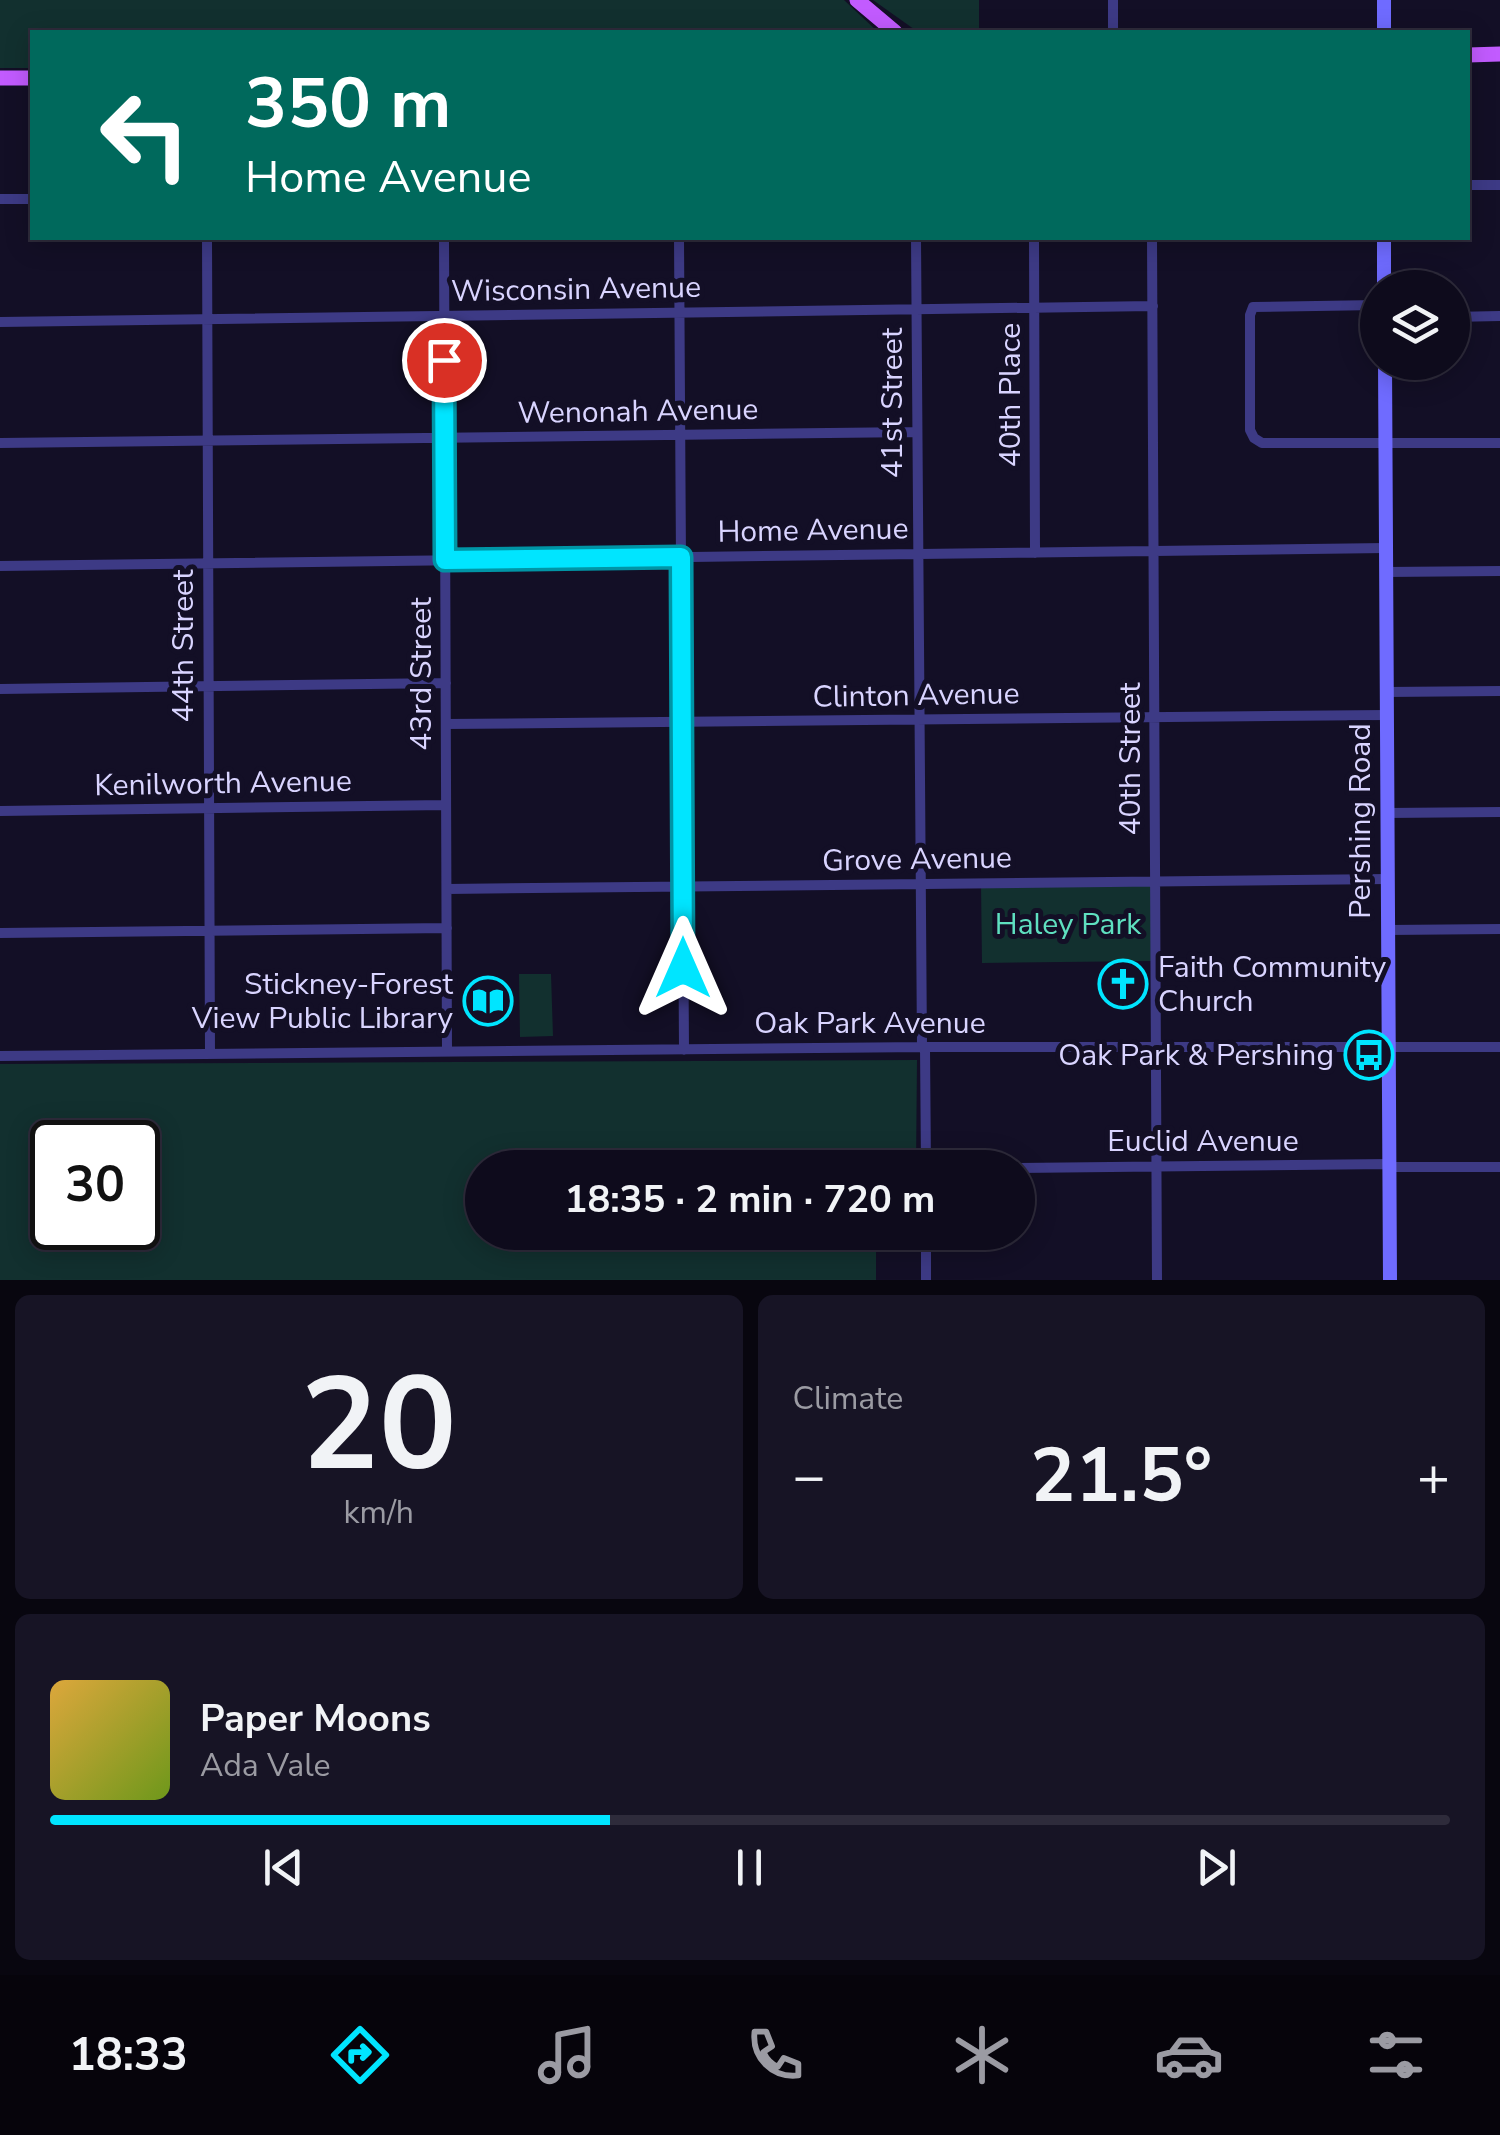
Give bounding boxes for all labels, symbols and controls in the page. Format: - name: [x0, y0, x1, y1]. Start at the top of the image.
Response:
- text: 350 m: [245, 56, 451, 152]
- icon: left: [80, 70, 210, 200]
- text: Home Avenue: [245, 147, 531, 208]
- street label: Wisconsin Avenue: [451, 267, 701, 312]
- map controls: [1360, 270, 1470, 380]
- button: layers: [1360, 270, 1470, 380]
- pin: [402, 318, 487, 403]
- street label: 40th Place: [990, 323, 1031, 467]
- street label: 41st Street: [872, 327, 913, 478]
- icon: arrive: [417, 333, 472, 388]
- street label: Wenonah Avenue: [517, 389, 759, 434]
- street label: Home Avenue: [717, 508, 909, 553]
- street label: 44th Street: [163, 569, 204, 723]
- street label: 43rd Street: [401, 597, 442, 751]
- street label: Clinton Avenue: [812, 673, 1020, 718]
- street label: 40th Street: [1110, 682, 1151, 836]
- street label: Pershing Road: [1340, 723, 1381, 919]
- street label: Kenilworth Avenue: [94, 761, 352, 806]
- street label: Grove Avenue: [822, 837, 1012, 882]
- park label: Haley Park: [995, 904, 1142, 945]
- position arrow: [631, 916, 735, 1020]
- place label: Faith Community Church: [1158, 947, 1387, 1022]
- church icon: Faith Community Church: [1097, 958, 1149, 1010]
- place label: Stickney-Forest View Public Library: [191, 964, 454, 1039]
- library icon: Stickney-Forest View Public Library: [462, 975, 514, 1027]
- street label: Oak Park Avenue: [754, 1003, 986, 1044]
- bus stop icon: Oak Park & Pershing: [1343, 1029, 1395, 1081]
- place label: Oak Park & Pershing: [1058, 1035, 1334, 1076]
- speed limit sign: 30: [30, 1120, 160, 1250]
- street label: Euclid Avenue: [1107, 1121, 1299, 1162]
- text: 18:35 · 2 min · 720 m: [565, 1174, 935, 1225]
- text: 20: [301, 1337, 457, 1514]
- text: Climate: [793, 1377, 903, 1420]
- text: 21.5°: [1030, 1425, 1212, 1527]
- text: −: [793, 1439, 826, 1514]
- text: +: [1417, 1439, 1450, 1514]
- text: km/h: [343, 1491, 414, 1534]
- text: Paper Moons: [200, 1693, 431, 1744]
- text: Ada Vale: [200, 1744, 331, 1787]
- icon: previous: [256, 1840, 311, 1895]
- icon: pause: [722, 1840, 777, 1895]
- icon: next: [1189, 1840, 1244, 1895]
- icon: directions: [325, 2020, 395, 2090]
- icon: music: [532, 2020, 602, 2090]
- icon: phone: [740, 2020, 810, 2090]
- icon: climate: [947, 2020, 1017, 2090]
- icon: car: [1154, 2020, 1224, 2090]
- icon: filters: [1361, 2020, 1431, 2090]
- text: 18:33: [69, 2025, 188, 2086]

